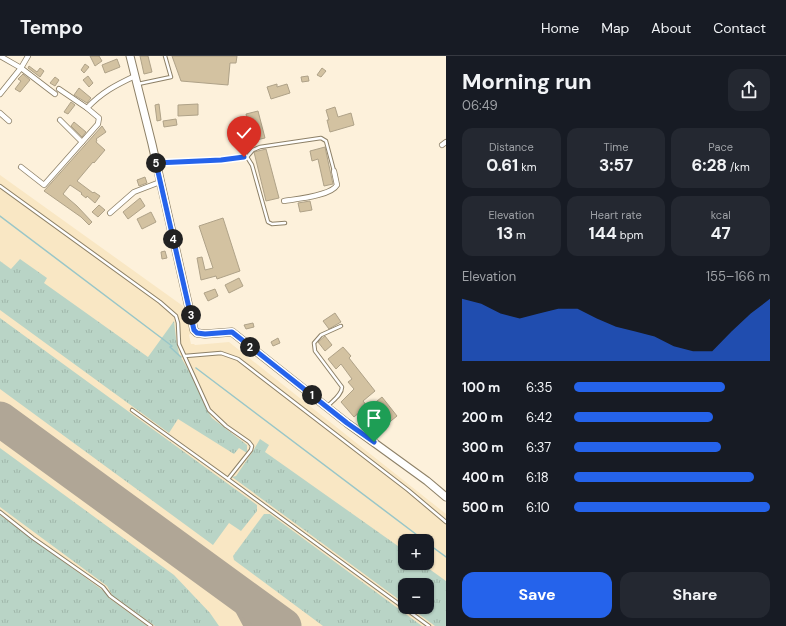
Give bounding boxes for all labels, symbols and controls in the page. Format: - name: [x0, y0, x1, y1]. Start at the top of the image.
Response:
- text: Tempo: [20, 15, 83, 40]
- text: Home: [541, 19, 579, 37]
- text: Map: [601, 19, 629, 37]
- text: About: [651, 19, 691, 37]
- text: Contact: [713, 19, 766, 37]
- text: Morning run: [462, 67, 592, 96]
- button: share: [728, 69, 770, 111]
- text: 06:49: [462, 97, 498, 114]
- pin: [227, 116, 261, 157]
- icon: check: [233, 122, 255, 144]
- text: Distance: [489, 140, 534, 154]
- text: Time: [604, 140, 628, 154]
- text: Pace: [708, 140, 733, 154]
- pin: 5: [146, 153, 166, 173]
- text: 0.61: [486, 154, 518, 176]
- text: 3:57: [599, 154, 633, 176]
- text: 6:28: [692, 154, 727, 176]
- text: 5: [153, 156, 159, 170]
- text: km: [518, 160, 536, 174]
- text: /km: [727, 160, 750, 174]
- text: Elevation: [488, 208, 534, 222]
- text: Heart rate: [590, 208, 642, 222]
- text: kcal: [711, 208, 731, 222]
- text: 13: [497, 222, 513, 244]
- text: 144: [589, 222, 617, 244]
- text: 47: [711, 222, 731, 244]
- text: m: [513, 228, 526, 242]
- text: bpm: [617, 228, 643, 242]
- pin: 4: [163, 229, 183, 249]
- text: 4: [169, 232, 177, 246]
- text: Elevation: [462, 268, 516, 285]
- text: 155–166 m: [706, 268, 770, 285]
- pin: 3: [181, 305, 201, 325]
- text: 3: [188, 308, 194, 322]
- pin: 2: [240, 337, 260, 357]
- text: 2: [247, 340, 253, 354]
- text: 100 m: [462, 379, 500, 396]
- text: 6:35: [526, 379, 552, 396]
- pin: 1: [302, 385, 322, 405]
- text: 1: [310, 388, 314, 402]
- pin: [357, 401, 391, 442]
- icon: arrive: [363, 407, 385, 429]
- text: 200 m: [462, 409, 503, 426]
- text: 6:42: [526, 409, 552, 426]
- text: 300 m: [462, 439, 503, 456]
- text: 6:37: [526, 439, 551, 456]
- text: 400 m: [462, 469, 504, 486]
- text: 6:18: [526, 469, 549, 486]
- text: 500 m: [462, 499, 504, 516]
- text: 6:10: [526, 499, 550, 516]
- map controls: [398, 534, 434, 614]
- button: +: [398, 534, 434, 570]
- button: Save: [462, 572, 612, 618]
- button: Share: [620, 572, 770, 618]
- button: −: [398, 578, 434, 614]

